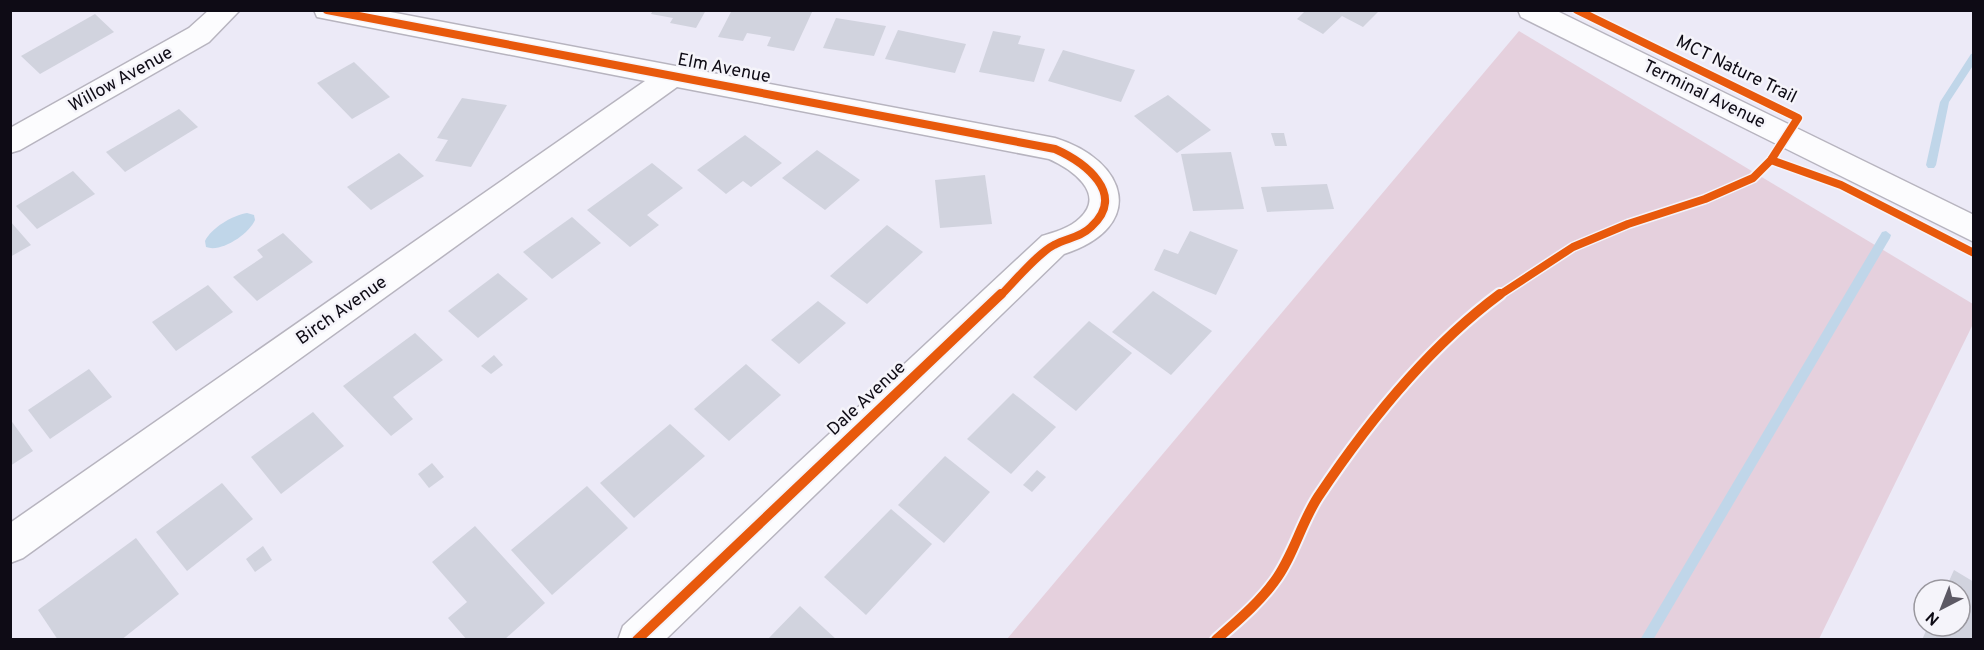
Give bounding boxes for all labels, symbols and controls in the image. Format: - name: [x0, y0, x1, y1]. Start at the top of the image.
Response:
- street label: MCT Nature Trail: [1672, 31, 1800, 109]
- street label: Willow Avenue: [65, 42, 177, 118]
- street label: Elm Avenue: [675, 49, 773, 89]
- street label: Terminal Avenue: [1639, 55, 1769, 135]
- street label: Birch Avenue: [292, 271, 392, 351]
- street label: Dale Avenue: [823, 357, 911, 441]
- north arrow: [1912, 578, 1972, 638]
- text: N: [1922, 606, 1944, 629]

